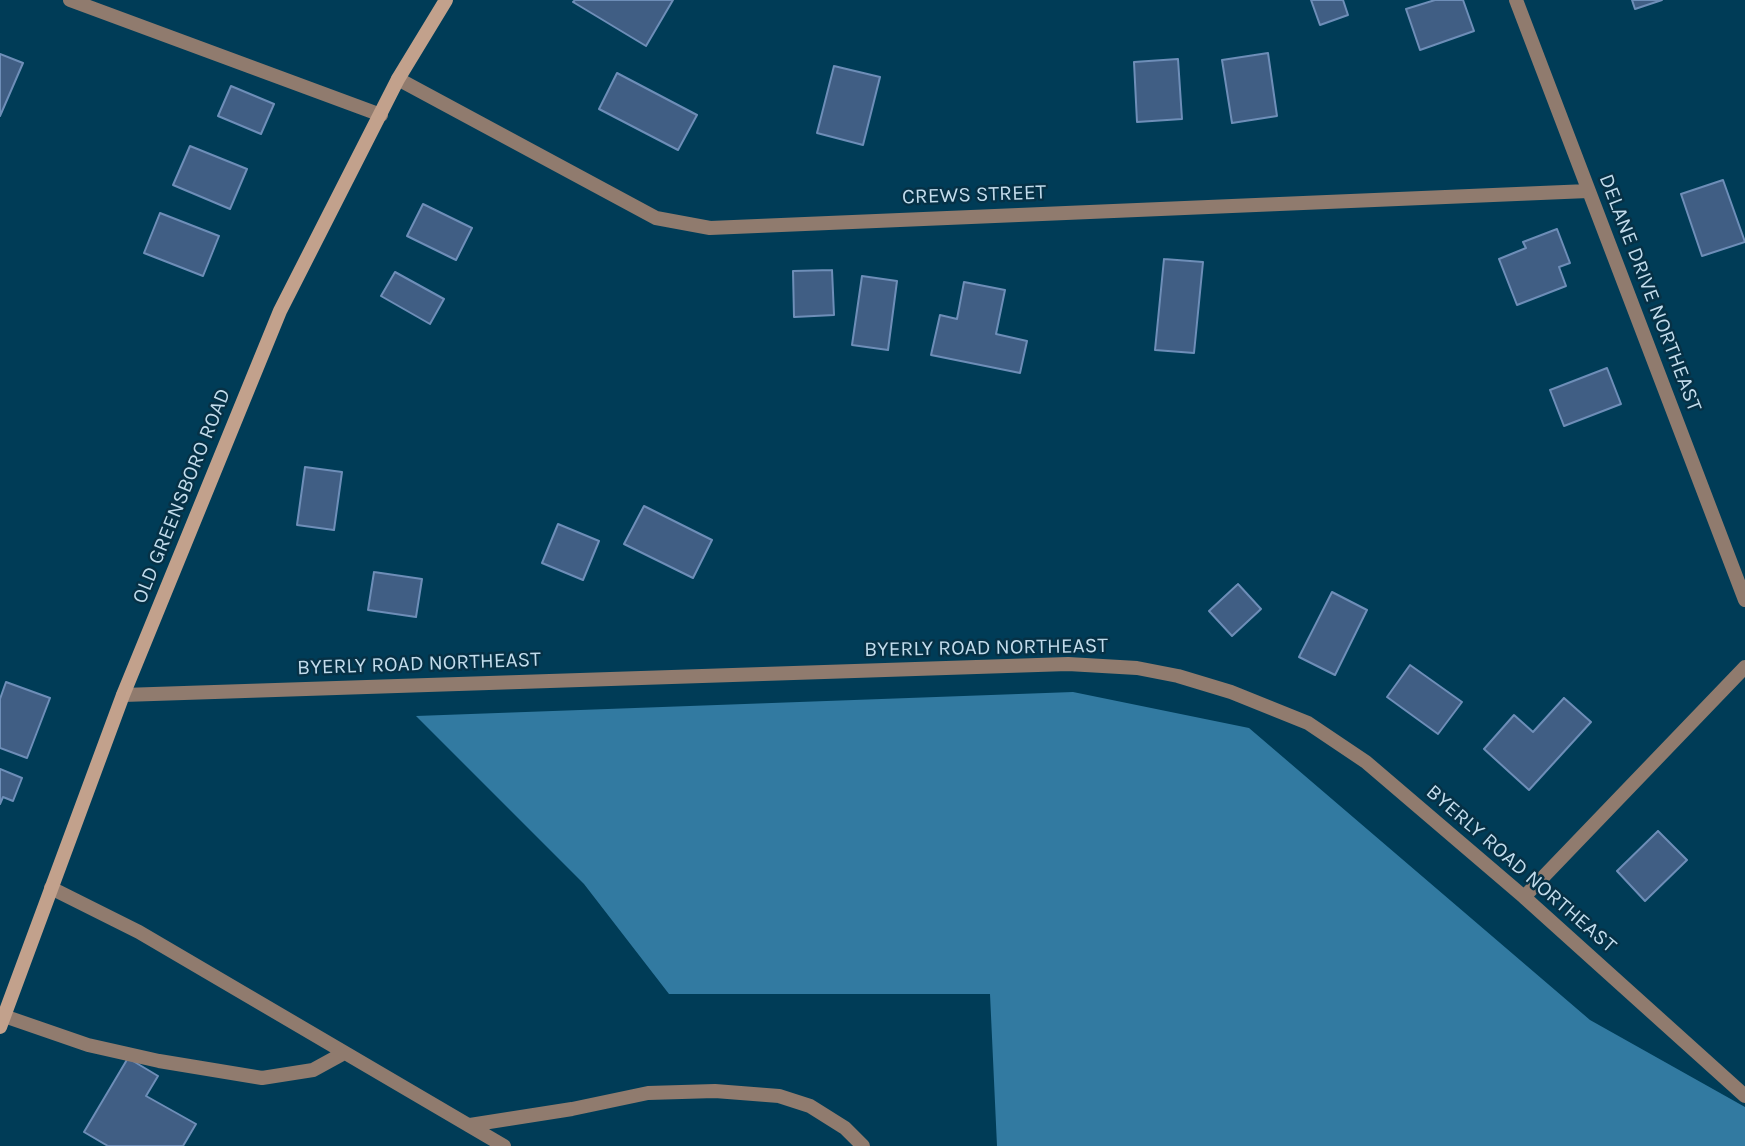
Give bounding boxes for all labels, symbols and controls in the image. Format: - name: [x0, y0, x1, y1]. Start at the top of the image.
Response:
- street label: DELANE DRIVE NORTHEAST: [1593, 171, 1707, 415]
- street label: CREWS STREET: [902, 180, 1046, 210]
- street label: OLD GREENSBORO ROAD: [127, 385, 237, 607]
- street label: BYERLY ROAD NORTHEAST: [864, 633, 1108, 663]
- street label: BYERLY ROAD NORTHEAST: [297, 647, 541, 681]
- street label: BYERLY ROAD NORTHEAST: [1421, 780, 1621, 958]

